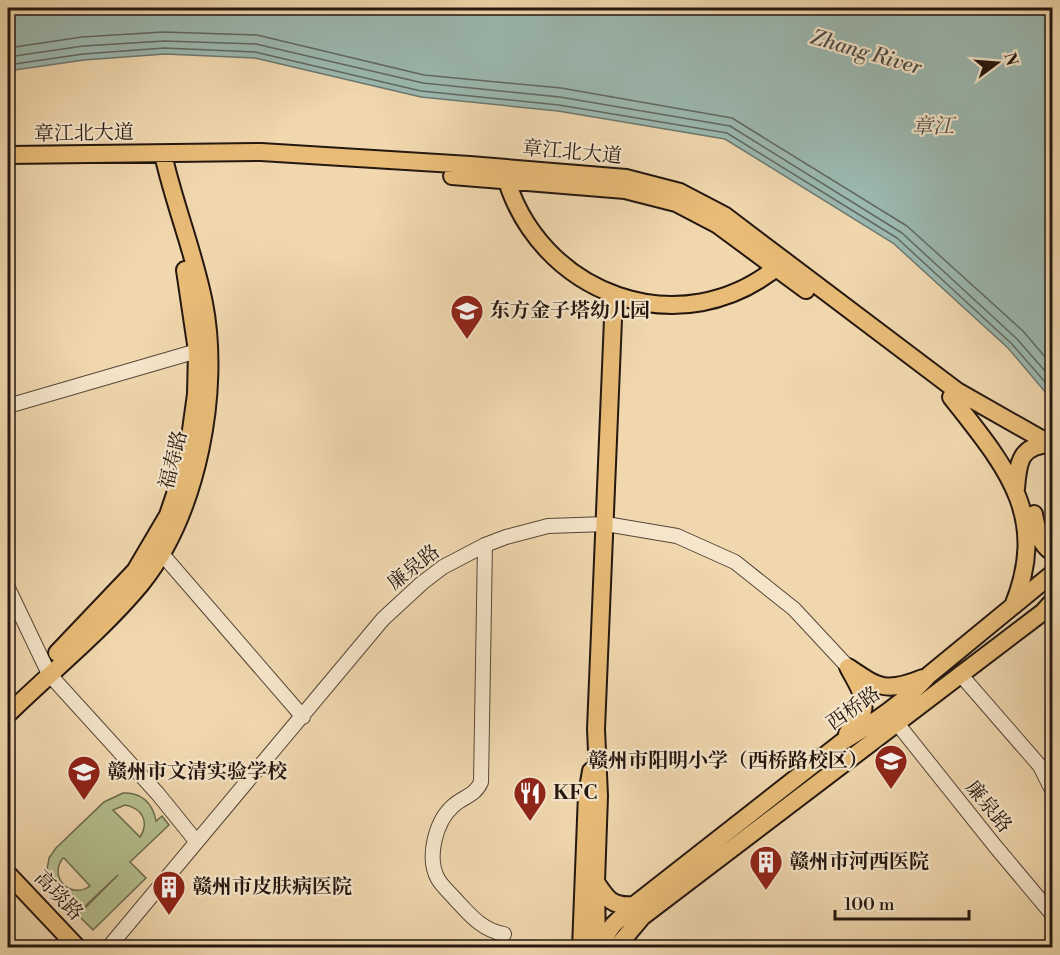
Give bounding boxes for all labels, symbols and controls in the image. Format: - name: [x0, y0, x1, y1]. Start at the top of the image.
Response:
- water label: Zhang River: [807, 25, 926, 82]
- north arrow: [967, 33, 1027, 93]
- text: N: [999, 50, 1022, 68]
- water label: 章江: [912, 114, 957, 140]
- street label: 章江北大道: [34, 121, 134, 147]
- street label: 章江北大道: [521, 136, 623, 170]
- school or university icon: 东方金子塔幼儿园: [449, 293, 485, 340]
- place label: 东方金子塔幼儿园: [490, 299, 650, 324]
- street label: 福寿路: [155, 428, 193, 492]
- street label: 廉泉路: [383, 540, 445, 596]
- street label: 西桥路: [822, 682, 886, 736]
- school or university icon: 赣州市阳明小学（西桥路校区）: [873, 743, 909, 790]
- place label: 赣州市阳明小学（西桥路校区）: [588, 749, 868, 774]
- school or university icon: 赣州市文清实验学校: [66, 754, 102, 801]
- place label: 赣州市文清实验学校: [107, 760, 287, 785]
- restaurant icon: KFC: [512, 775, 548, 822]
- street label: 廉泉路: [959, 776, 1017, 838]
- place label: KFC: [553, 781, 597, 806]
- building icon: 赣州市河西医院: [748, 844, 784, 891]
- place label: 赣州市河西医院: [789, 850, 929, 875]
- street label: 高琰路: [28, 866, 88, 926]
- building icon: 赣州市皮肤病医院: [151, 869, 187, 916]
- place label: 赣州市皮肤病医院: [192, 875, 352, 900]
- scale bar: [835, 883, 968, 921]
- text: 100 m: [844, 893, 895, 916]

